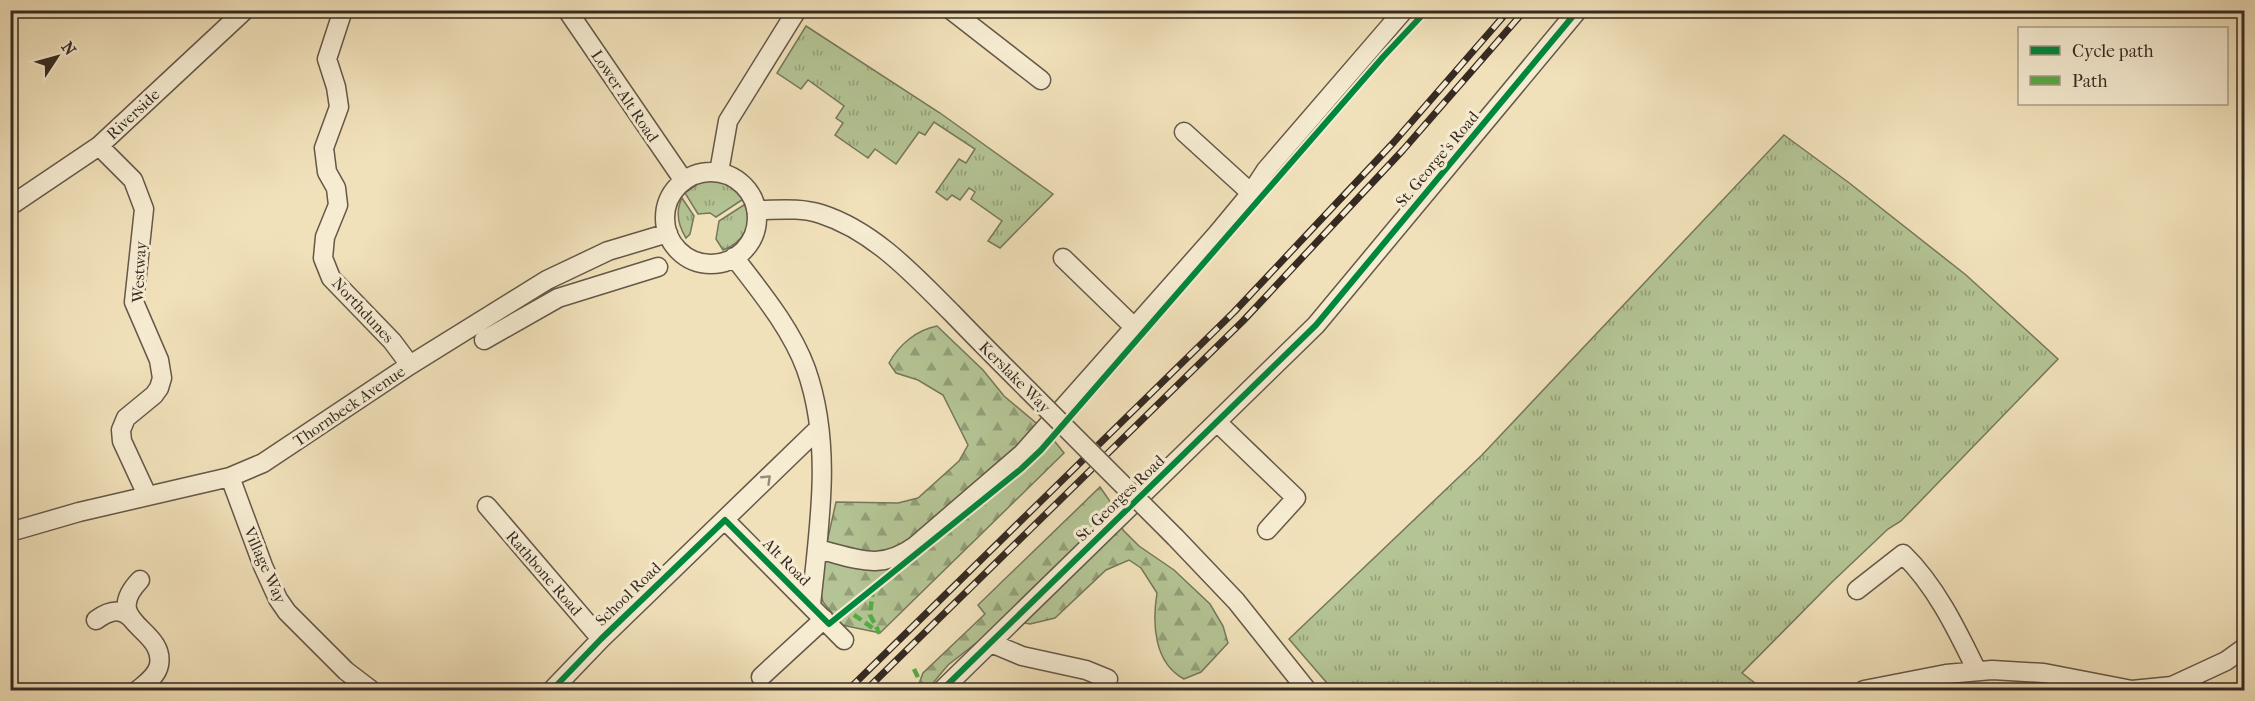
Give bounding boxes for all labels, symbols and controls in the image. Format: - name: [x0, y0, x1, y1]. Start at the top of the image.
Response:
- north arrow: [27, 27, 87, 87]
- legend: [2018, 27, 2228, 105]
- text: N: [57, 38, 80, 60]
- text: Cycle path: [2072, 41, 2153, 62]
- street label: Lower Alt Road: [587, 46, 663, 146]
- text: Path: [2072, 71, 2108, 92]
- street label: Riverside: [103, 85, 164, 143]
- street label: St. George's Road: [1391, 107, 1483, 211]
- street label: Westway: [128, 240, 150, 304]
- street label: Northdunes: [328, 273, 398, 347]
- street label: Kerslake Way: [975, 337, 1055, 417]
- street label: Thornbeck Avenue: [290, 362, 409, 450]
- street label: St. Georges Road: [1072, 451, 1168, 545]
- one-way arrow: [759, 475, 770, 486]
- street label: Village Way: [239, 523, 290, 607]
- street label: Rathbone Road: [502, 527, 586, 620]
- street label: Alt Road: [759, 534, 815, 590]
- street label: School Road: [591, 558, 665, 630]

